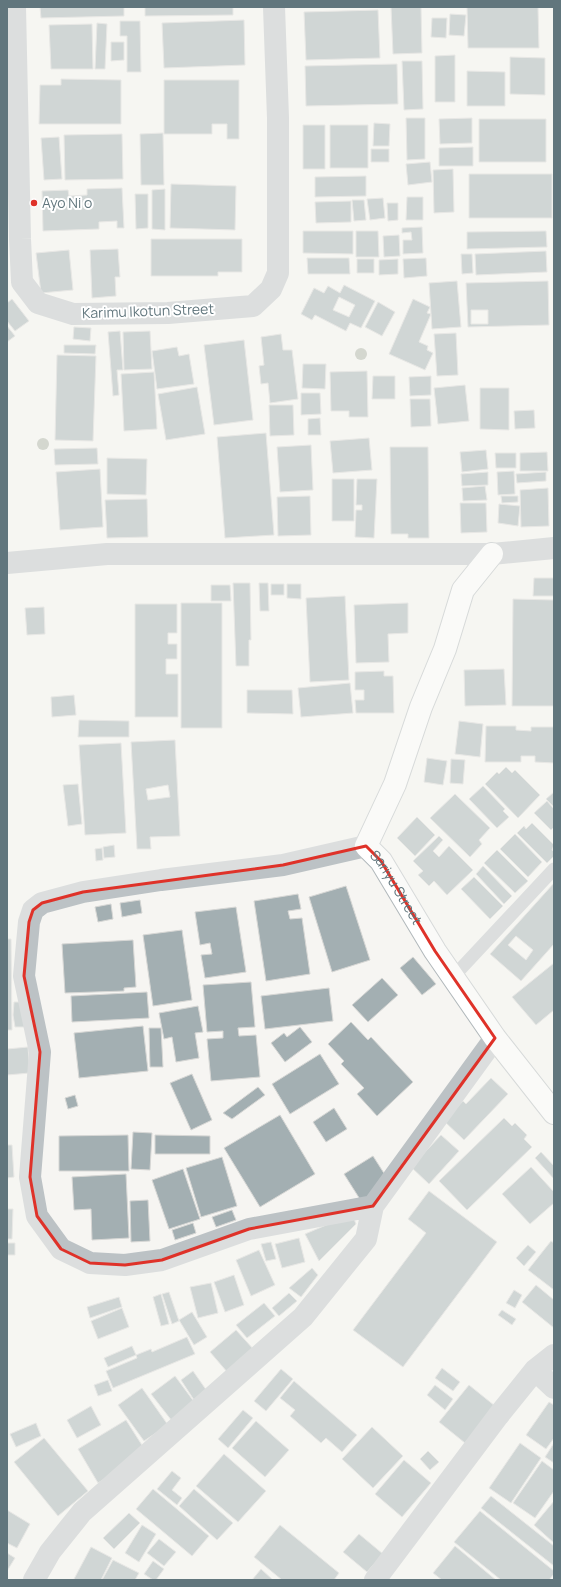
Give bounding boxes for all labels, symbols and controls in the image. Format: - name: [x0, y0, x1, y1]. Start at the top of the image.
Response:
- place label: Ayo Ni o: [42, 193, 92, 212]
- marker: Ayo Ni o: [29, 198, 39, 208]
- street label: Karimu Ikotun Street: [82, 299, 215, 322]
- street label: Sariyu Street: [366, 846, 427, 928]

